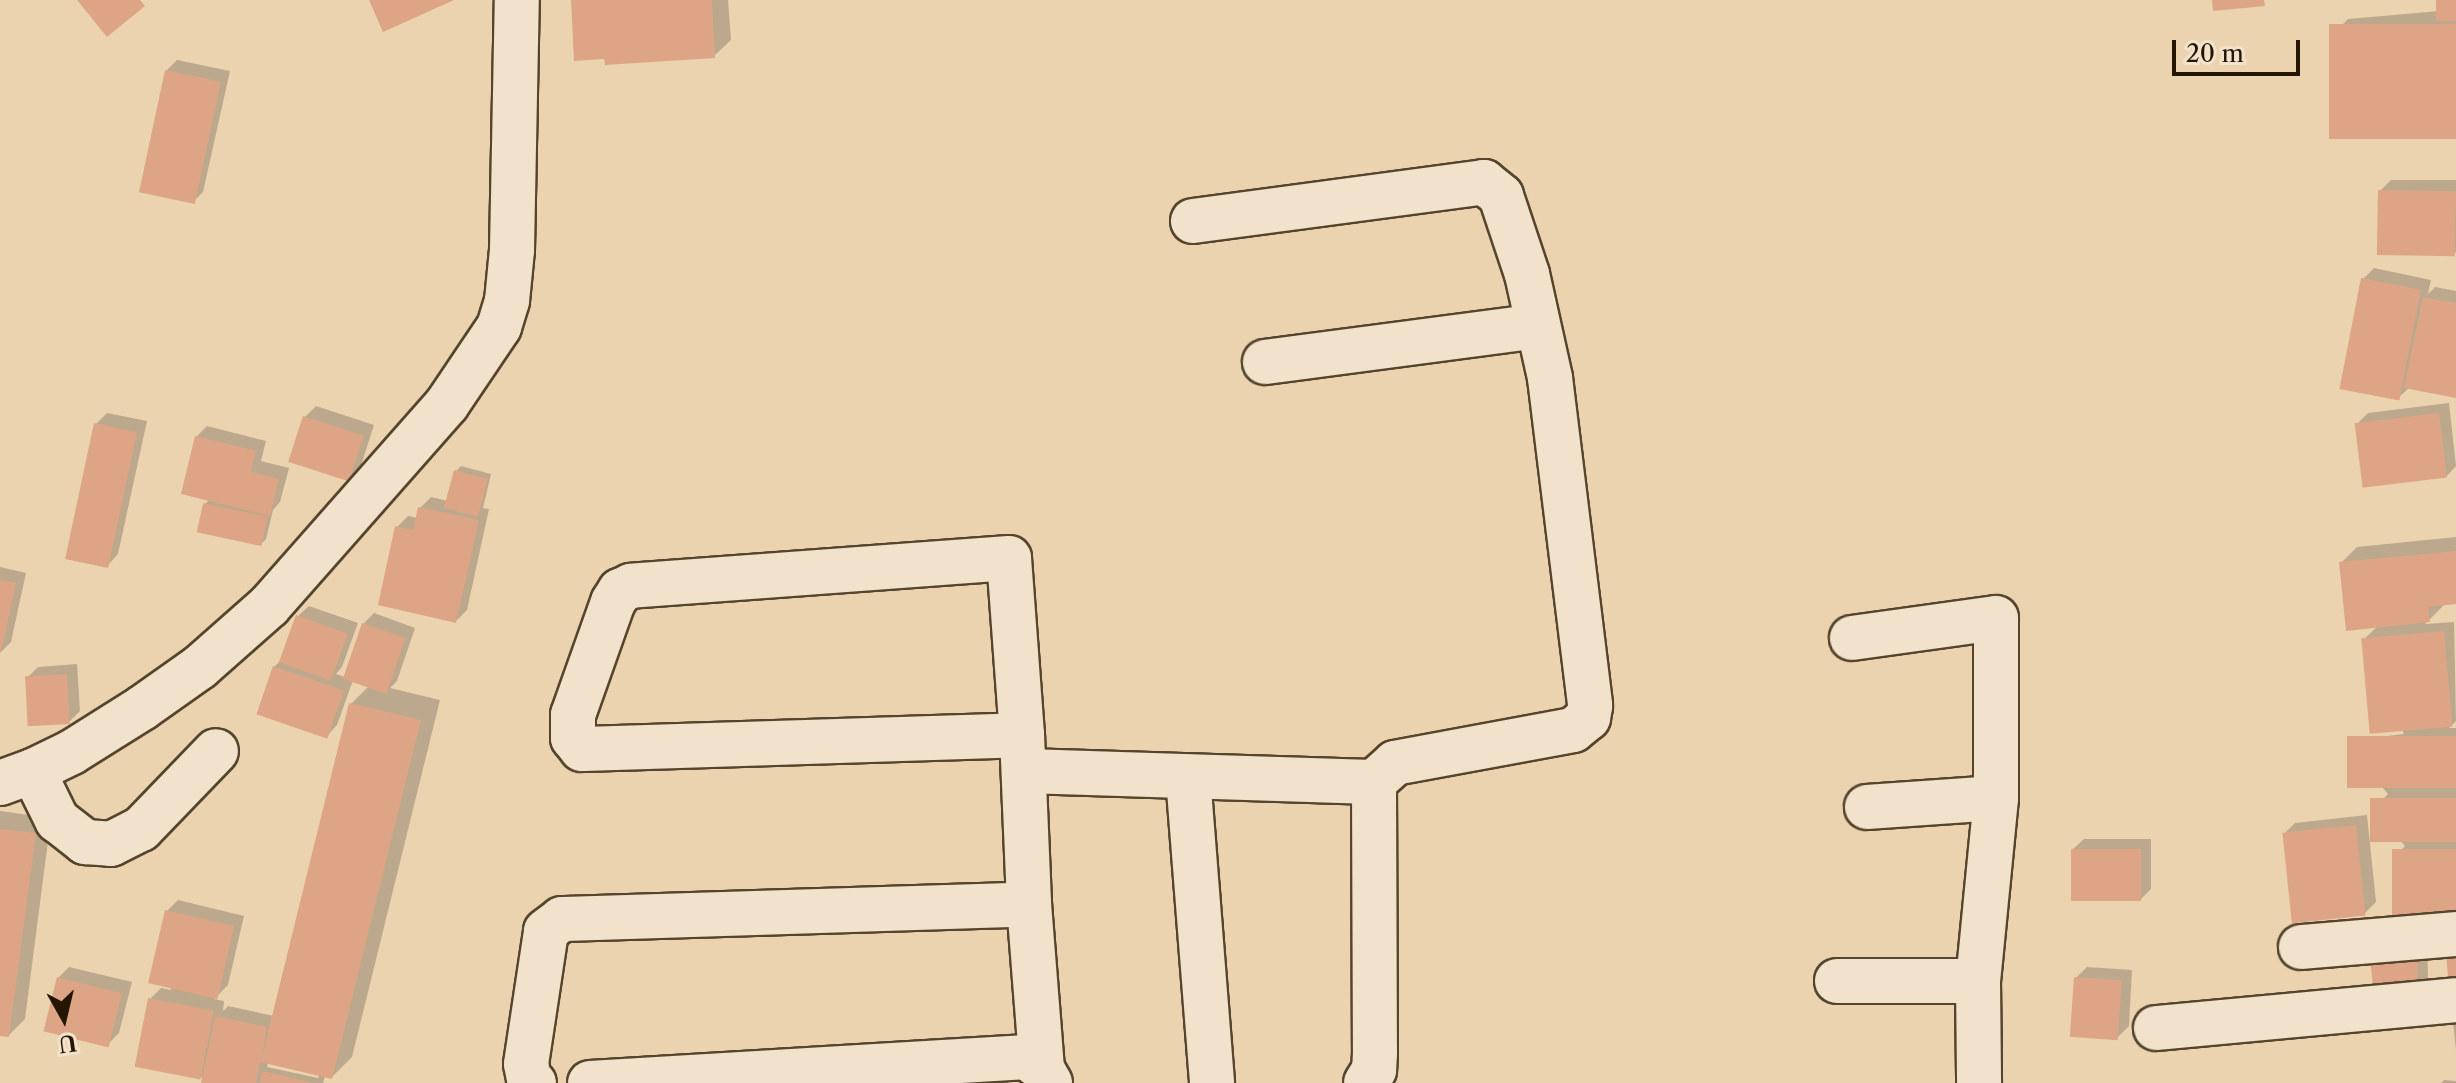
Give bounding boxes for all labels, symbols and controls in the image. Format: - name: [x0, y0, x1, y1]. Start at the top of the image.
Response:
- scale bar: [2176, 24, 2304, 74]
- text: 20 m: [2186, 39, 2244, 68]
- north arrow: [24, 979, 104, 1059]
- text: U: [57, 1029, 78, 1058]

